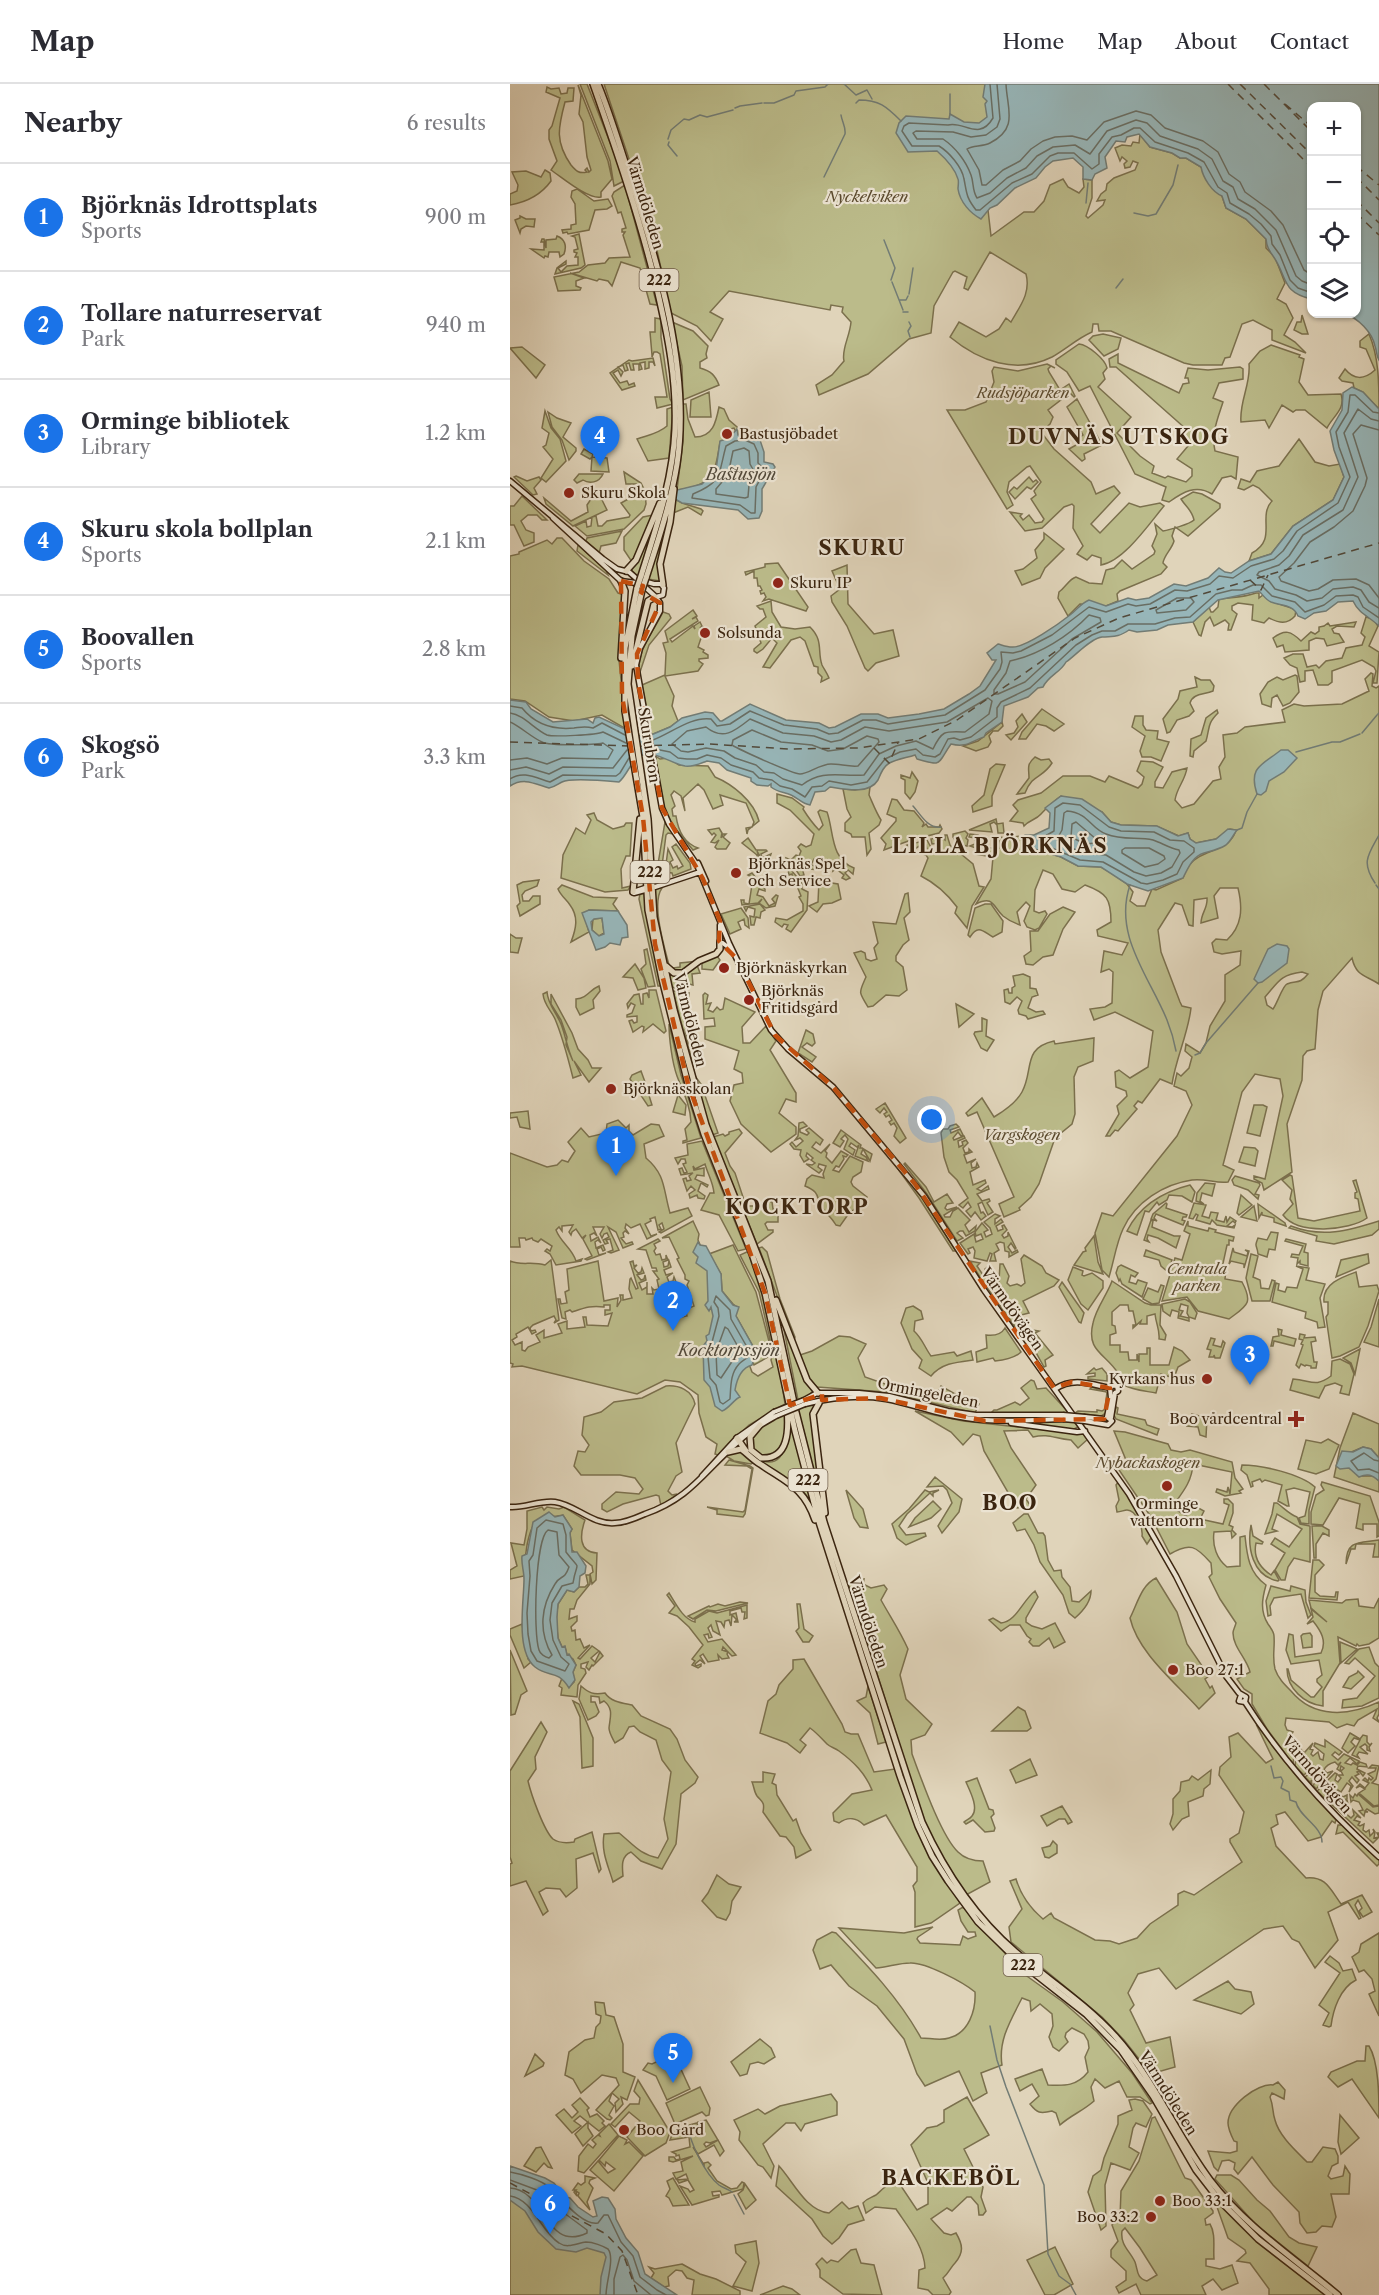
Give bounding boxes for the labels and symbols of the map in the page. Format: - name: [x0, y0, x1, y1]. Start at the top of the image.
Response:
- street label: Värmdöleden: [622, 153, 669, 252]
- park label: Nyckelviken: [825, 187, 908, 206]
- road number: 222: [640, 269, 678, 291]
- park label: Rudsjöparken: [975, 383, 1070, 402]
- pin: 4: [580, 416, 620, 466]
- place label: Bastusjöbadet: [739, 424, 839, 443]
- district label: DUVNÄS UTSKOG: [1008, 424, 1230, 449]
- marker: Bastusjöbadet: [720, 427, 734, 441]
- water label: Bastusjön: [704, 464, 776, 484]
- place label: Skuru Skola: [581, 483, 666, 502]
- marker: Skuru Skola: [562, 486, 576, 500]
- district label: SKURU: [818, 535, 906, 560]
- place label: Skuru IP: [790, 573, 852, 592]
- marker: Skuru IP: [771, 576, 785, 590]
- place label: Solsunda: [717, 623, 782, 642]
- marker: Solsunda: [698, 626, 712, 640]
- street label: Skurubron: [634, 706, 665, 785]
- district label: LILLA BJÖRKNÄS: [892, 833, 1108, 858]
- place label: Björknäs Spel och Service: [748, 854, 846, 890]
- road number: 222: [630, 861, 670, 883]
- marker: Björknäs Spel och Service: [729, 866, 743, 880]
- place label: Björknäskyrkan: [736, 958, 848, 977]
- marker: Björknäskyrkan: [717, 961, 731, 975]
- street label: Värmdöleden: [669, 970, 711, 1069]
- place label: Björknäs Fritidsgård: [761, 981, 838, 1017]
- marker: Björknäs Fritidsgård: [742, 993, 756, 1007]
- place label: Björknässkolan: [623, 1079, 732, 1098]
- marker: Björknässkolan: [604, 1082, 618, 1096]
- your location: [917, 1105, 946, 1134]
- park label: Vargskogen: [983, 1125, 1061, 1144]
- pin: 1: [596, 1126, 636, 1176]
- district label: KOCKTORP: [725, 1194, 869, 1219]
- park label: Centrala parken: [1167, 1259, 1227, 1295]
- street label: Värmdövägen: [976, 1263, 1048, 1354]
- pin: 2: [654, 1282, 692, 1331]
- pin: 3: [1230, 1336, 1270, 1385]
- water label: Kocktorpssjön: [676, 1340, 780, 1360]
- place label: Kyrkans hus: [1109, 1369, 1195, 1388]
- marker: Kyrkans hus: [1200, 1372, 1214, 1386]
- street label: Ormingeleden: [876, 1373, 981, 1412]
- place label: Boo vårdcentral: [1169, 1409, 1283, 1428]
- marker: Boo vårdcentral: [1287, 1410, 1305, 1428]
- park label: Nybackaskogen: [1095, 1453, 1200, 1472]
- road number: 222: [788, 1469, 828, 1491]
- marker: Orminge vattentorn: [1160, 1479, 1174, 1493]
- district label: BOO: [982, 1490, 1038, 1515]
- place label: Orminge vattentorn: [1129, 1494, 1205, 1530]
- street label: Värmdöleden: [844, 1572, 893, 1671]
- place label: Boo 27:1: [1185, 1660, 1245, 1679]
- marker: Boo 27:1: [1166, 1663, 1180, 1677]
- street label: Värmdövägen: [1278, 1731, 1357, 1818]
- road number: 222: [1004, 1954, 1042, 1976]
- pin: 5: [654, 2034, 692, 2083]
- street label: Värmdöleden: [1134, 2046, 1202, 2139]
- place label: Boo Gård: [636, 2120, 704, 2139]
- marker: Boo Gård: [617, 2123, 631, 2137]
- district label: BACKEBÖL: [881, 2165, 1021, 2190]
- pin: 6: [530, 2184, 570, 2234]
- place label: Boo 33:1: [1172, 2191, 1233, 2210]
- marker: Boo 33:1: [1153, 2194, 1167, 2208]
- place label: Boo 33:2: [1077, 2207, 1139, 2226]
- marker: Boo 33:2: [1144, 2210, 1158, 2224]

